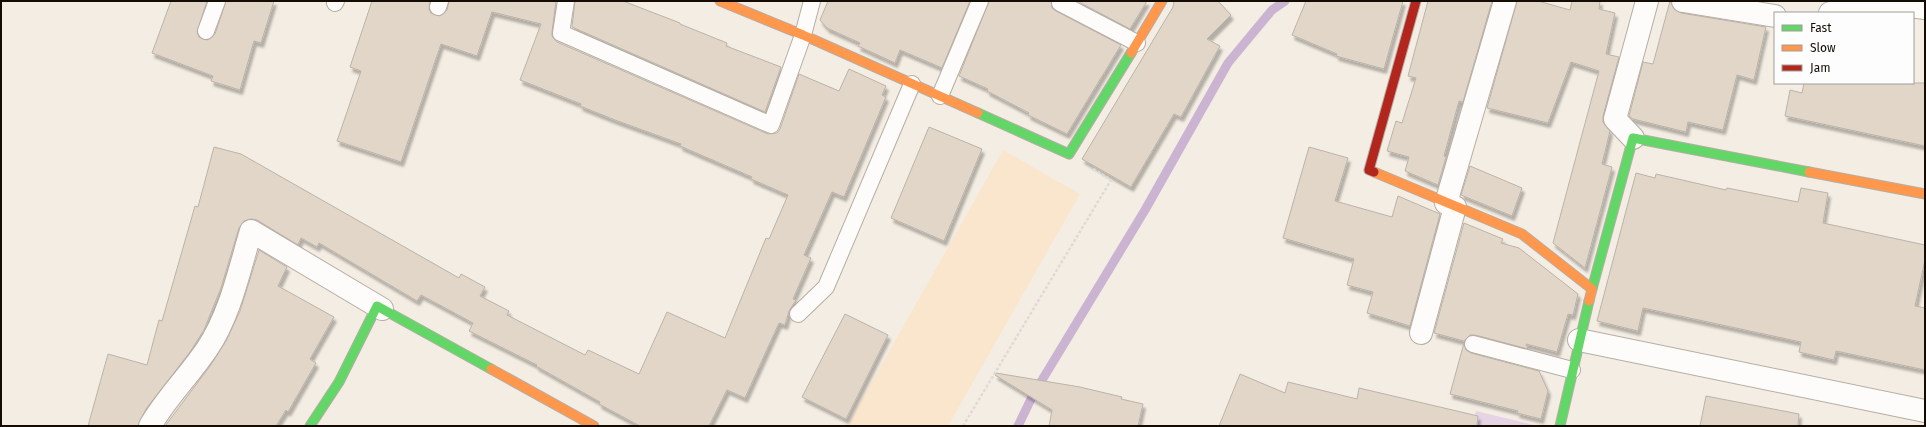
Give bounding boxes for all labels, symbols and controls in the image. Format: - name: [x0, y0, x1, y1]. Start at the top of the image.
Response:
- legend: [1774, 12, 1914, 84]
- text: Fast: [1810, 21, 1832, 35]
- text: Slow: [1810, 41, 1836, 55]
- text: Jam: [1810, 61, 1830, 75]

